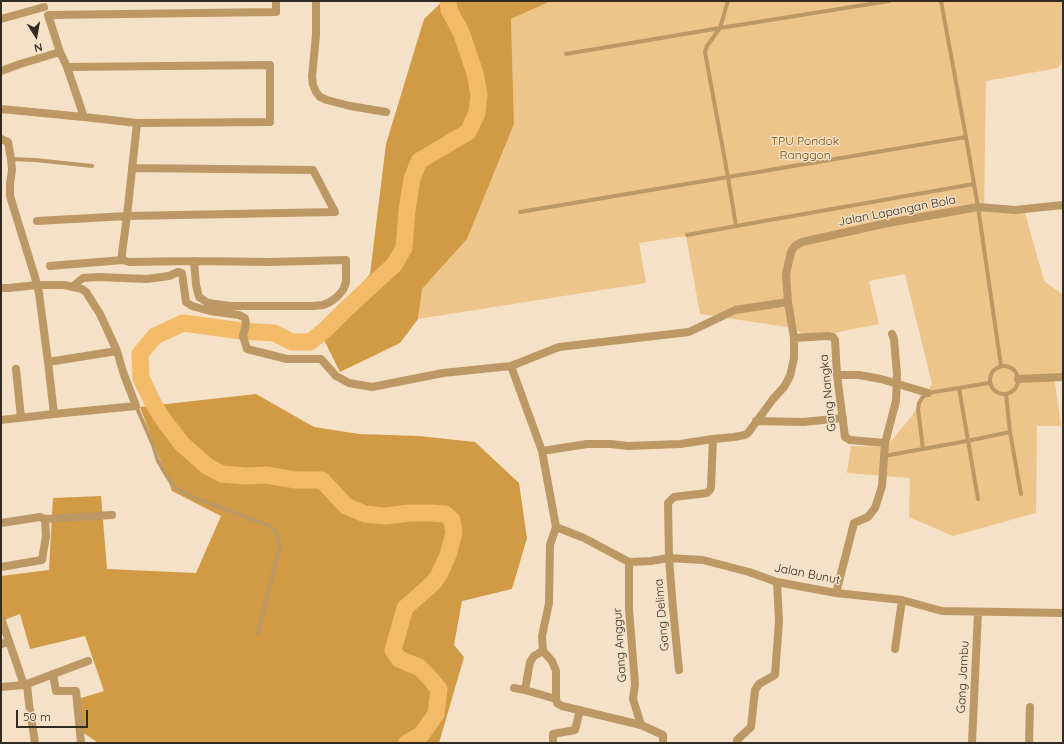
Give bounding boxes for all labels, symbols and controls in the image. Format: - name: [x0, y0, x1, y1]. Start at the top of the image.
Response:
- north arrow: [16, 16, 56, 56]
- text: N: [33, 40, 44, 55]
- park label: TPU Pondok Ranggon: [771, 134, 839, 162]
- street label: Jalan Lapangan Bola: [837, 193, 957, 229]
- street label: Gang Nangka: [817, 354, 839, 432]
- street label: Jalan Bunut: [773, 561, 841, 587]
- street label: Gang Delima: [652, 578, 672, 652]
- street label: Gang Anggur: [610, 607, 630, 683]
- street label: Gang Jambu: [954, 640, 972, 714]
- scale bar: [18, 702, 90, 728]
- text: 50 m: [23, 709, 51, 724]

